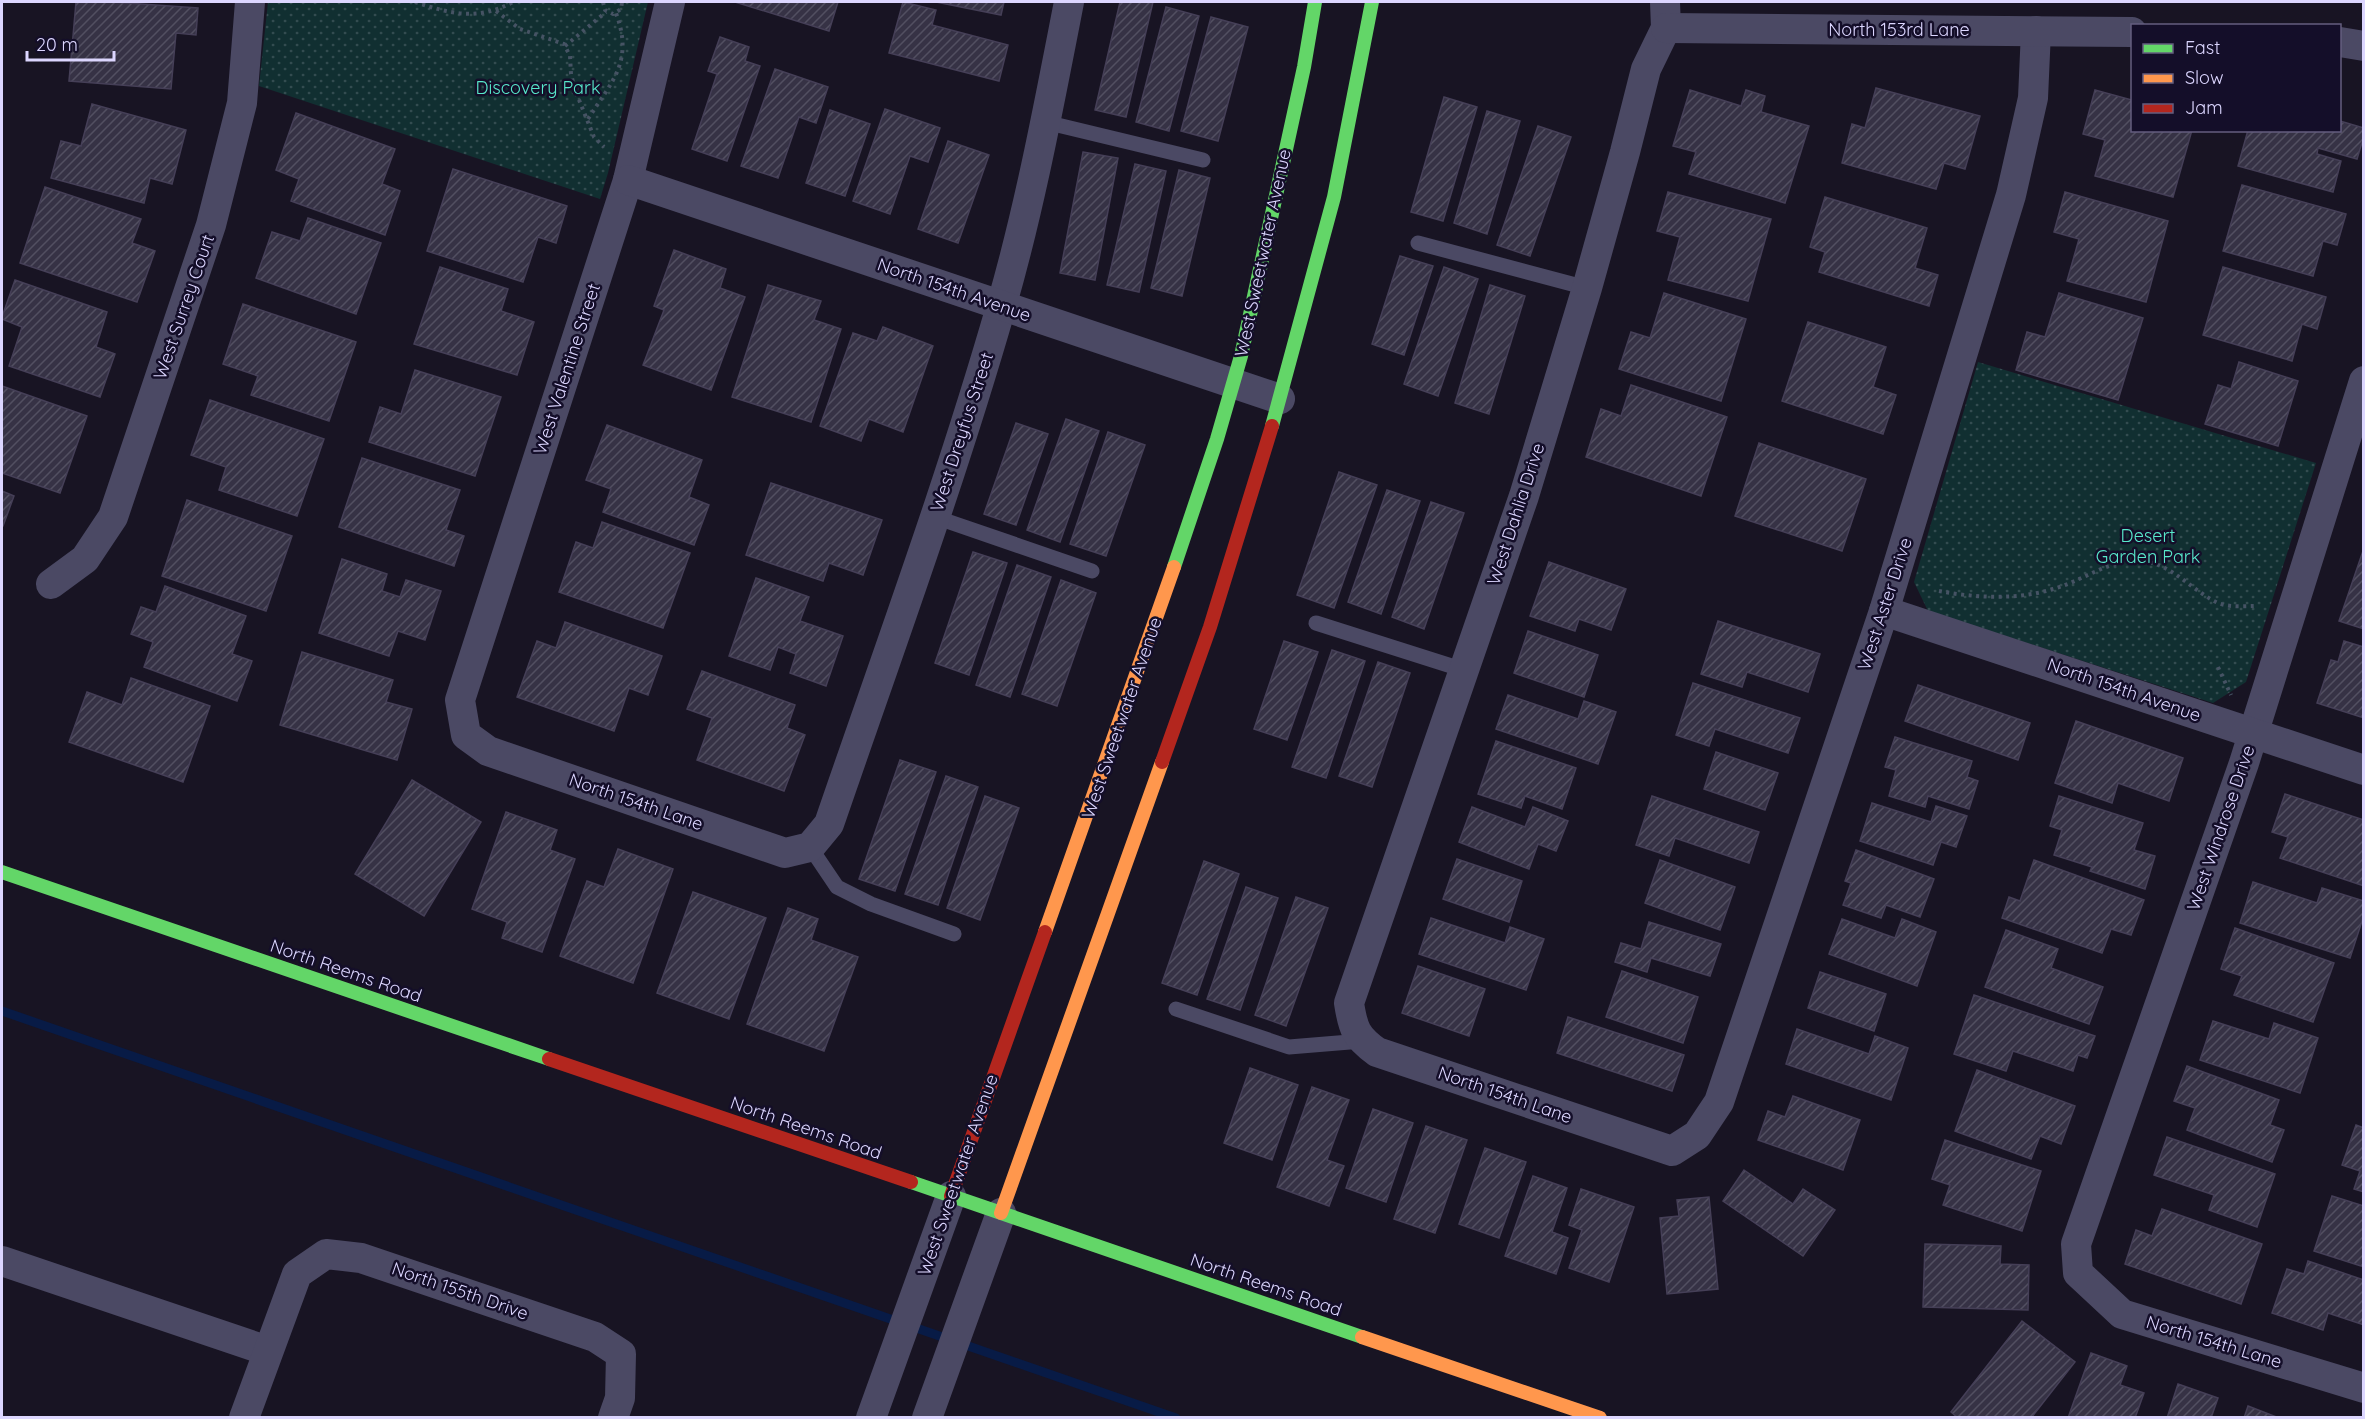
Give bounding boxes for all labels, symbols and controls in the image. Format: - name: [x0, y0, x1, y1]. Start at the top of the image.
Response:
- street label: North 153rd Lane: [1828, 18, 1970, 41]
- scale bar: [27, 24, 114, 62]
- legend: [2131, 24, 2341, 132]
- text: 20 m: [36, 33, 78, 56]
- text: Fast: [2185, 36, 2220, 59]
- text: Slow: [2185, 66, 2223, 89]
- park label: Discovery Park: [475, 76, 601, 99]
- text: Jam: [2185, 96, 2223, 119]
- street label: West Sweetwater Avenue: [1229, 147, 1296, 359]
- street label: West Surrey Court: [148, 231, 219, 382]
- street label: North 154th Avenue: [874, 252, 1034, 327]
- street label: West Valentine Street: [528, 280, 605, 457]
- street label: West Dreyfus Street: [925, 349, 998, 514]
- street label: West Dahlia Drive: [1482, 440, 1549, 588]
- park label: Desert Garden Park: [2096, 524, 2200, 568]
- street label: West Aster Drive: [1852, 535, 1917, 673]
- street label: West Sweetwater Avenue: [1076, 614, 1167, 822]
- street label: North 154th Avenue: [2044, 652, 2204, 727]
- street label: West Windrose Drive: [2181, 742, 2260, 914]
- street label: North 154th Lane: [566, 768, 706, 835]
- street label: North Reems Road: [267, 934, 425, 1007]
- street label: North 154th Lane: [1435, 1061, 1575, 1128]
- street label: West Sweetwater Avenue: [912, 1071, 1003, 1279]
- street label: North Reems Road: [727, 1091, 885, 1164]
- street label: North Reems Road: [1187, 1248, 1345, 1321]
- street label: North 155th Drive: [389, 1256, 532, 1325]
- street label: North 154th Lane: [2144, 1310, 2285, 1373]

